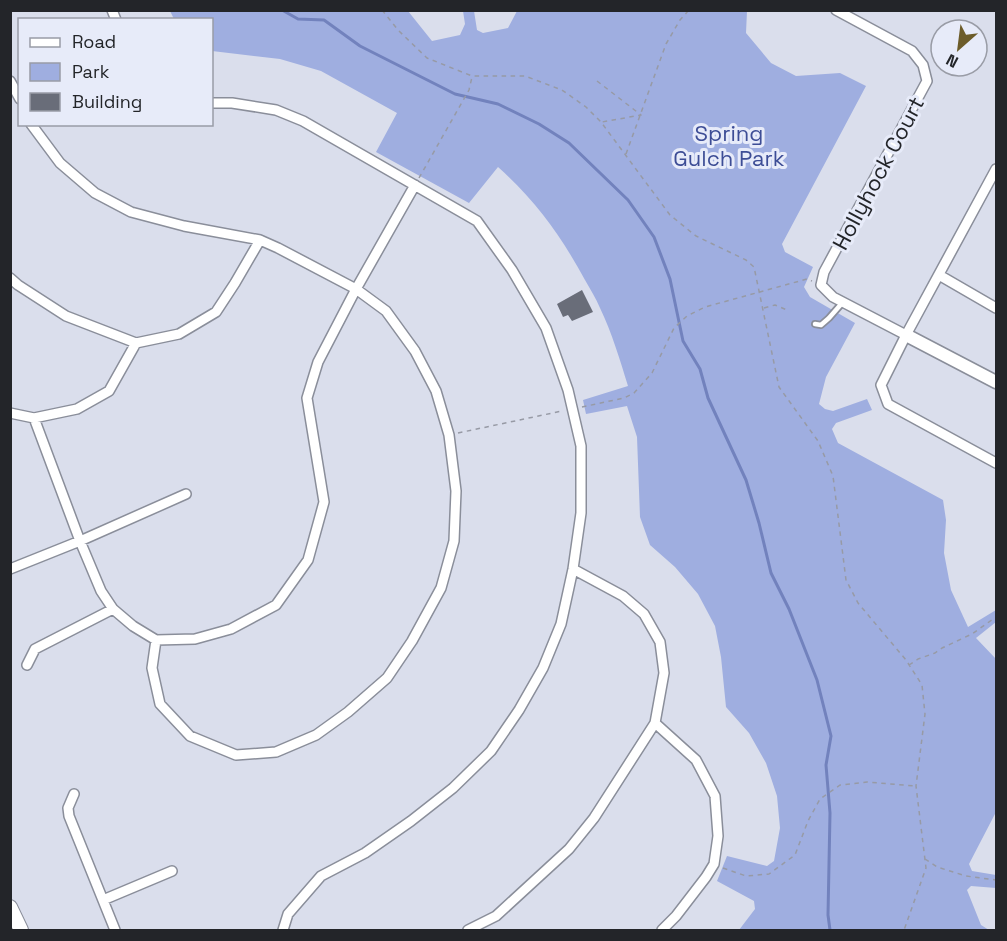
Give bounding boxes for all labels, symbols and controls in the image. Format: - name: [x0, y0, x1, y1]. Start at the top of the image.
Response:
- legend: [18, 18, 213, 126]
- north arrow: [929, 18, 989, 78]
- text: Road: [72, 30, 116, 53]
- text: N: [943, 49, 962, 73]
- text: Park: [72, 60, 110, 83]
- text: Building: [72, 90, 142, 113]
- street label: Hollyhock Court: [826, 92, 930, 254]
- park label: Spring Gulch Park: [673, 119, 785, 172]

